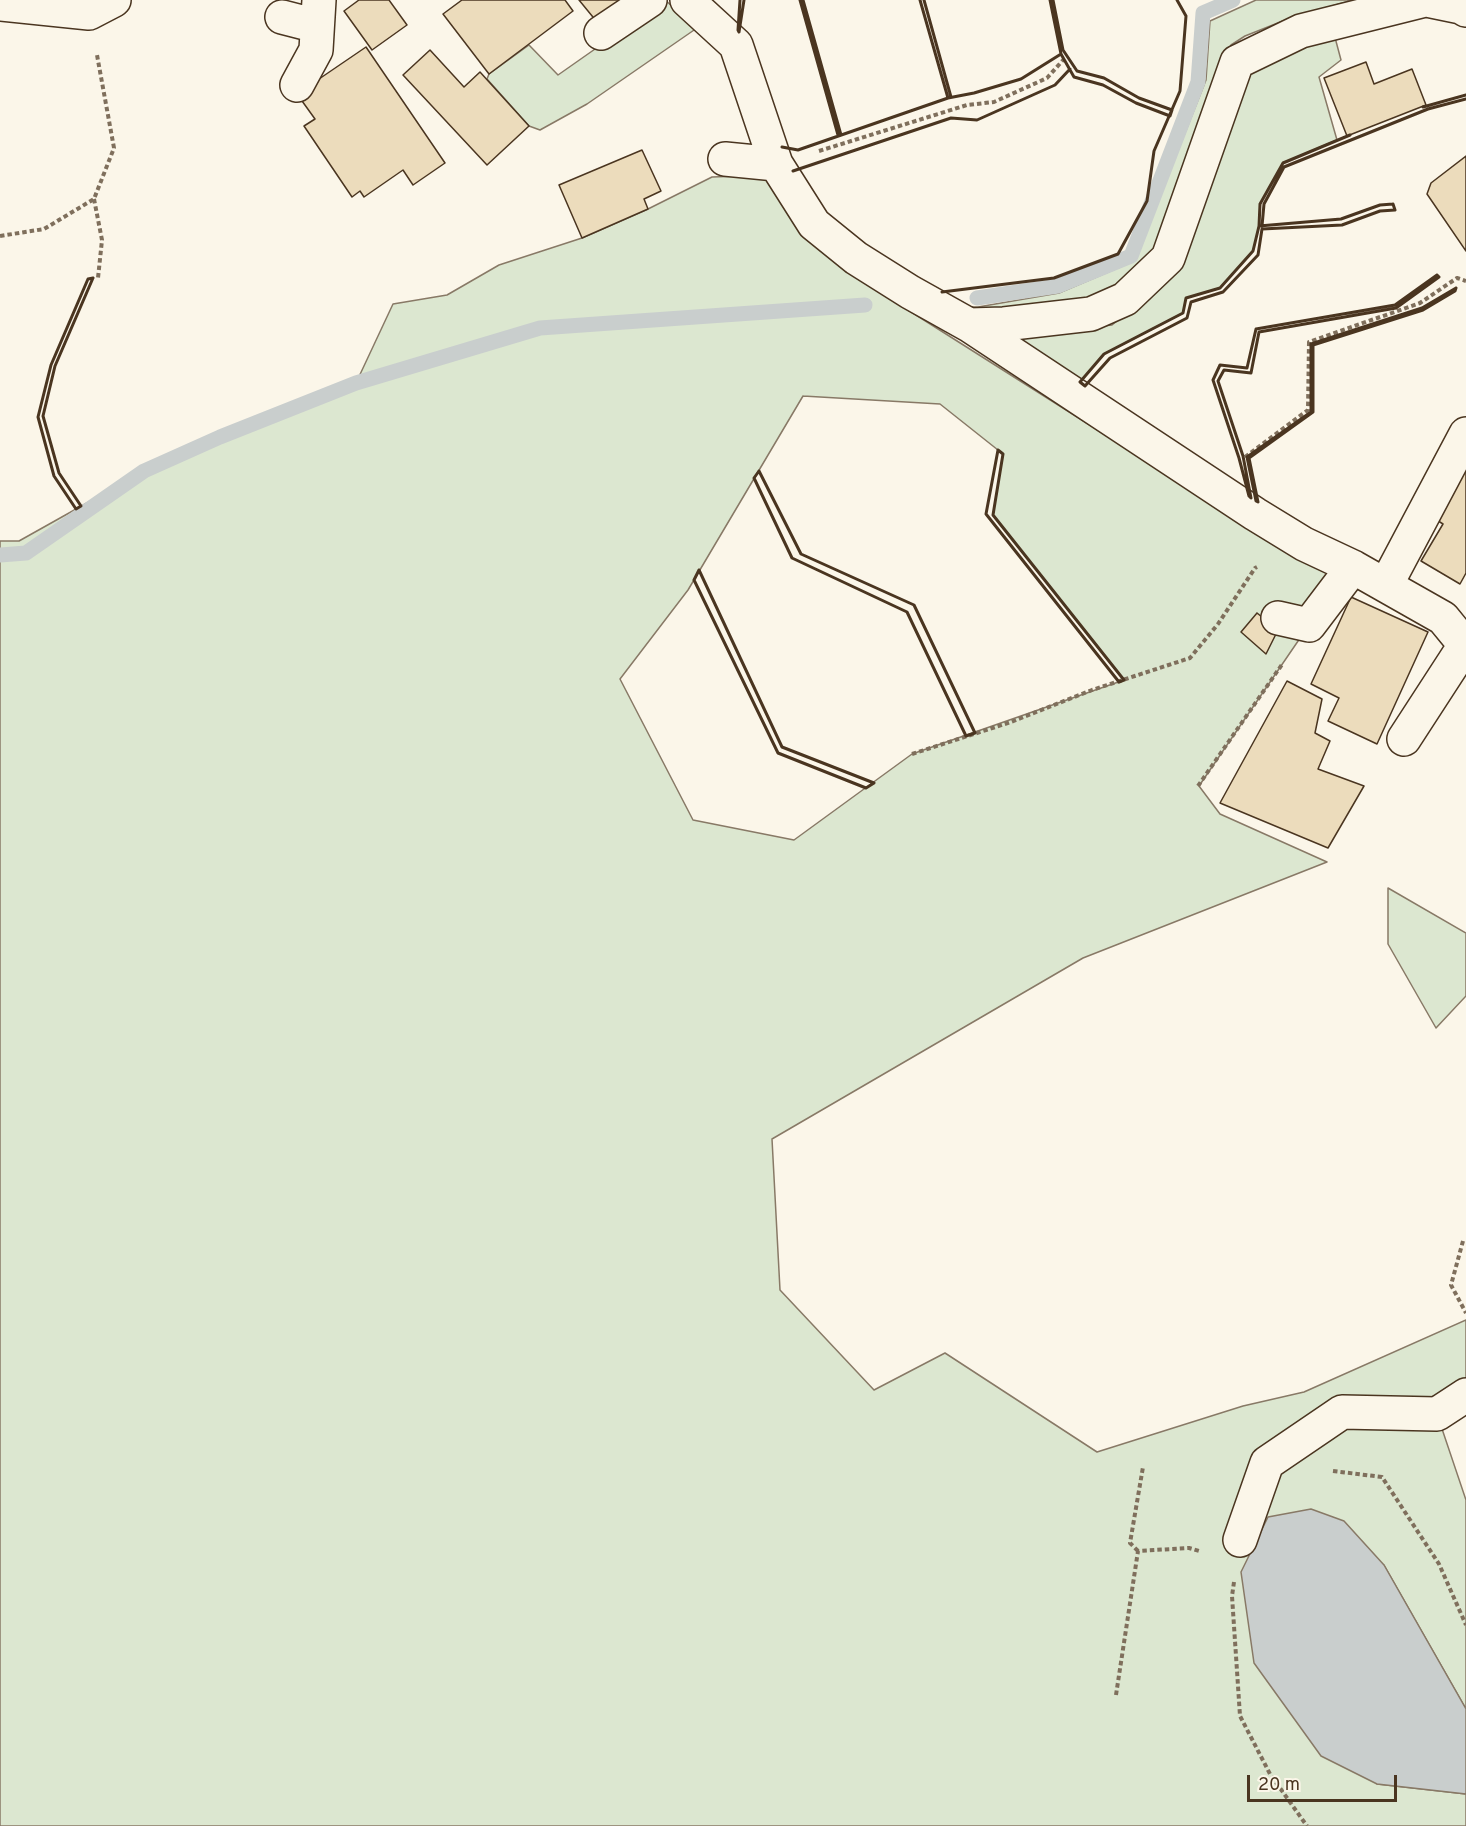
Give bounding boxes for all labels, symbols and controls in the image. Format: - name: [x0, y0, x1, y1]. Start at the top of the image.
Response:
- scale bar: [1250, 1763, 1400, 1801]
- text: 20 m: [1258, 1774, 1300, 1797]

